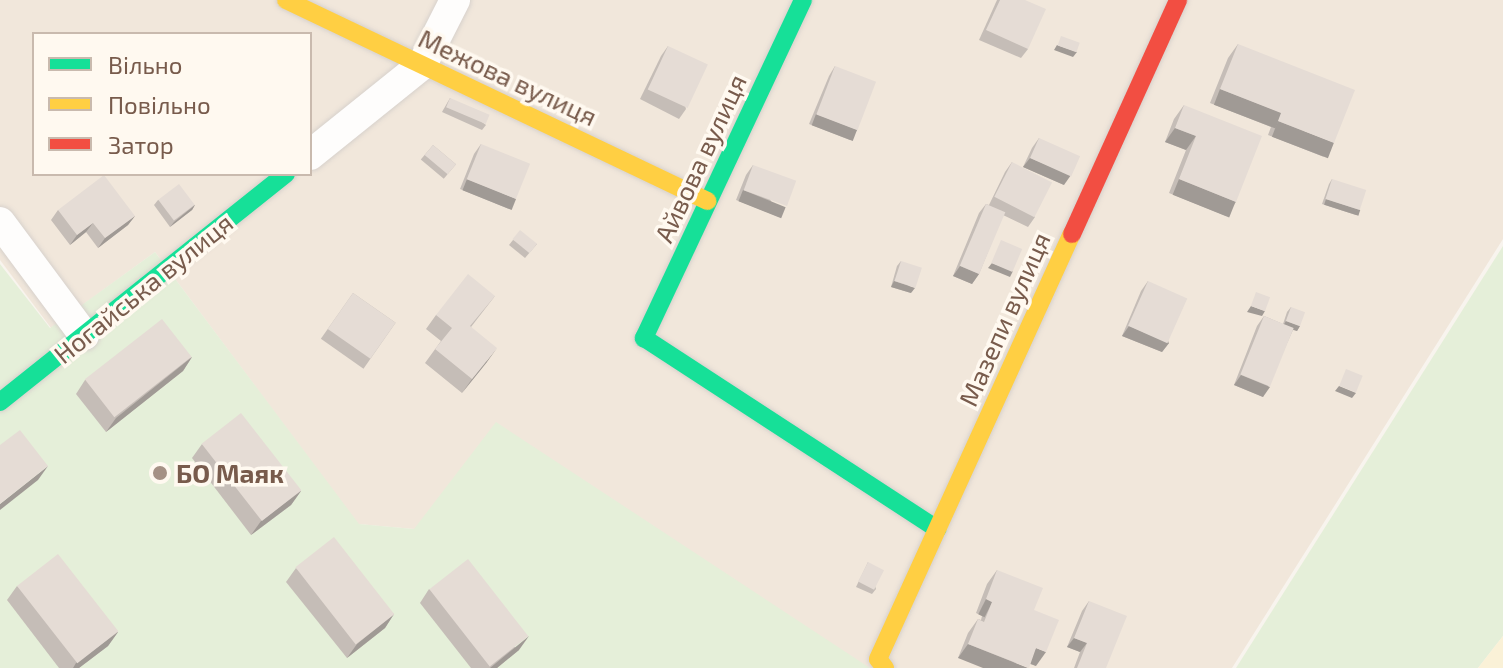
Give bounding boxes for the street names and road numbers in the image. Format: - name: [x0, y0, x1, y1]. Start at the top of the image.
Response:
- street label: Межова вулиця: [414, 22, 602, 132]
- street label: Айвова вулиця: [647, 69, 753, 247]
- street label: Ногайська вулиця: [47, 206, 239, 370]
- street label: Мазепи вулиця: [952, 227, 1056, 411]

